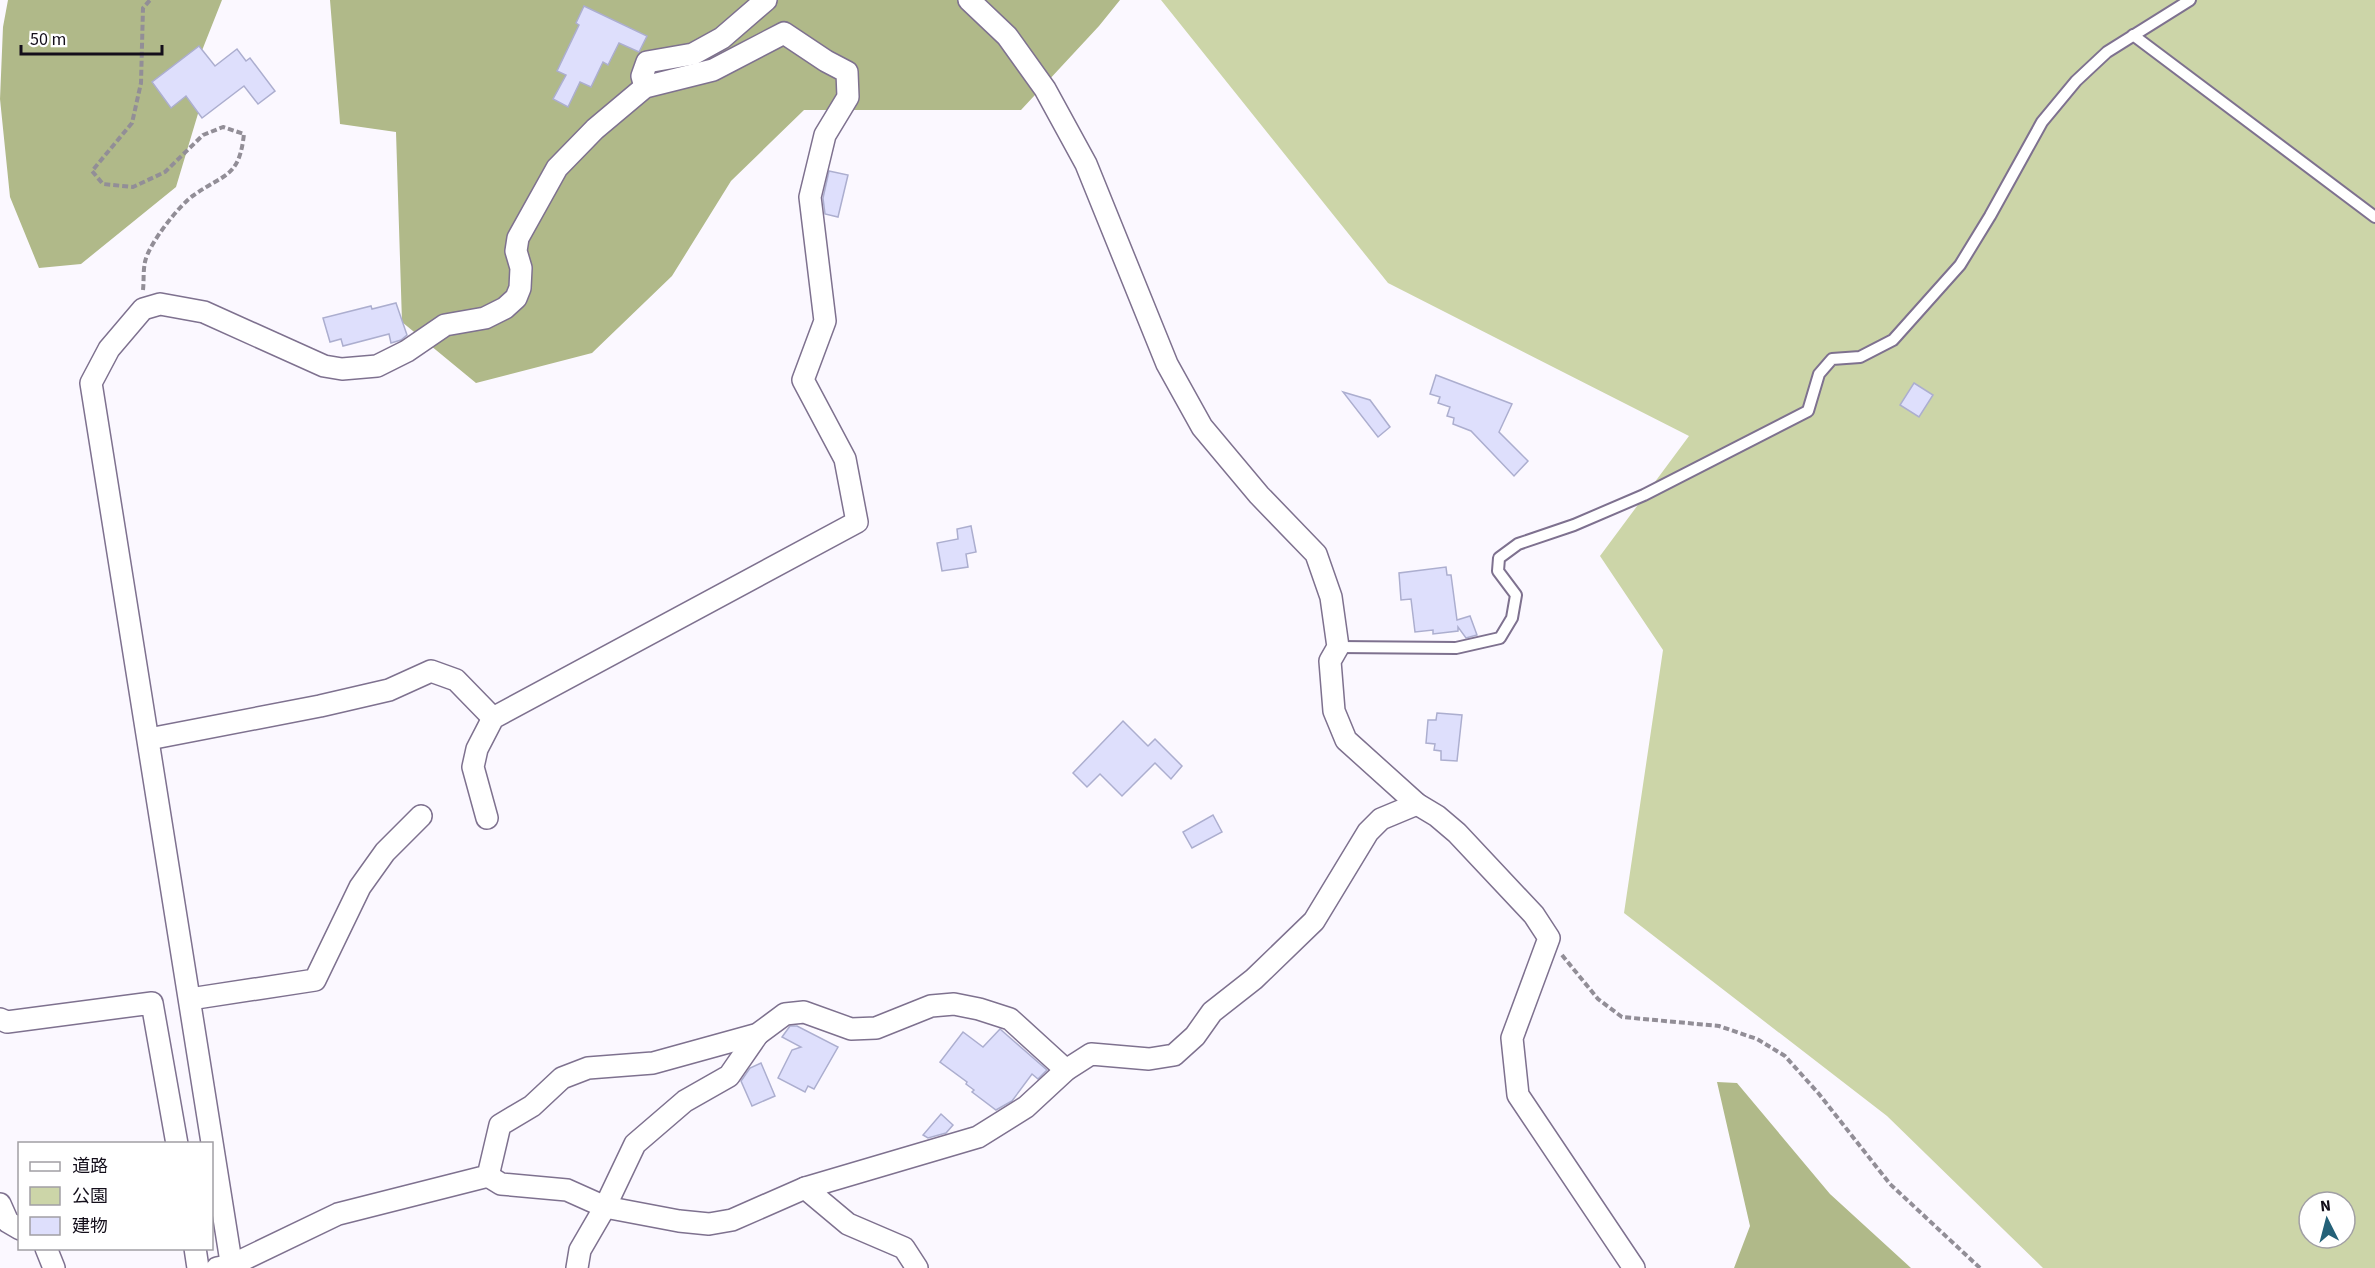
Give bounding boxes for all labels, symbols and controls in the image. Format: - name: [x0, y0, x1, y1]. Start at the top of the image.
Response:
- scale bar: [21, 18, 162, 56]
- text: 50 m: [30, 27, 66, 52]
- legend: [18, 1142, 213, 1250]
- text: 道路: [72, 1154, 108, 1179]
- text: 公園: [72, 1184, 108, 1209]
- north arrow: [2297, 1190, 2357, 1250]
- text: N: [2319, 1195, 2332, 1218]
- text: 建物: [72, 1214, 108, 1239]

